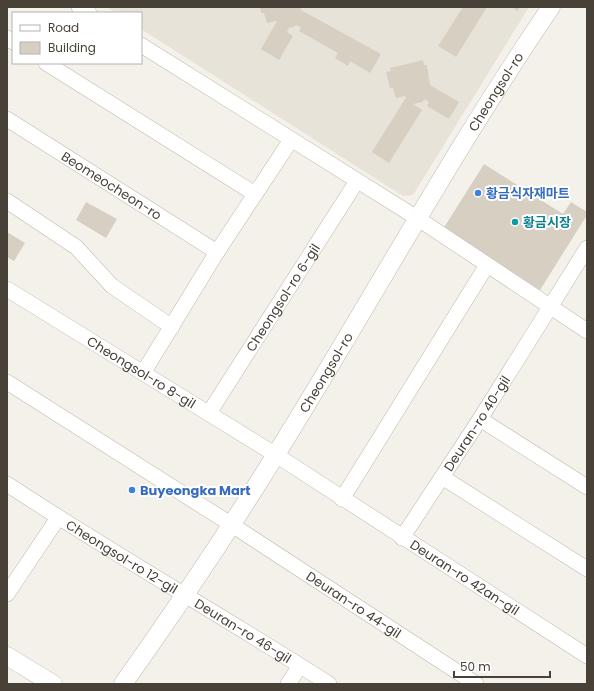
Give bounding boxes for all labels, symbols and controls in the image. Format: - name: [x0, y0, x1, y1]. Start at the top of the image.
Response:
- legend: [12, 12, 142, 64]
- text: Road: [48, 19, 79, 36]
- text: Building: [48, 39, 96, 56]
- street label: Cheongsol-ro: [464, 49, 528, 135]
- street label: Beomeocheon-ro: [58, 147, 165, 225]
- place label: 황금식자재마트: [486, 184, 570, 203]
- marker: 황금식자재마트: [473, 188, 483, 198]
- place label: 황금시장: [523, 213, 571, 232]
- marker: 황금시장: [510, 217, 520, 227]
- street label: Cheongsol-ro 6-gil: [242, 240, 325, 355]
- street label: Cheongsol-ro: [295, 329, 358, 416]
- street label: Cheongsol-ro 8-gil: [83, 332, 199, 413]
- street label: Deuran-ro 40-gil: [439, 372, 515, 475]
- place label: Buyeongka Mart: [140, 481, 251, 500]
- marker: Buyeongka Mart: [127, 485, 137, 495]
- street label: Cheongsol-ro 12-gil: [62, 515, 181, 599]
- street label: Deuran-ro 42an-gil: [406, 535, 523, 620]
- street label: Deuran-ro 44-gil: [302, 567, 405, 643]
- street label: Deuran-ro 46-gil: [191, 594, 295, 668]
- scale bar: [454, 653, 550, 679]
- text: 50 m: [460, 658, 491, 675]

